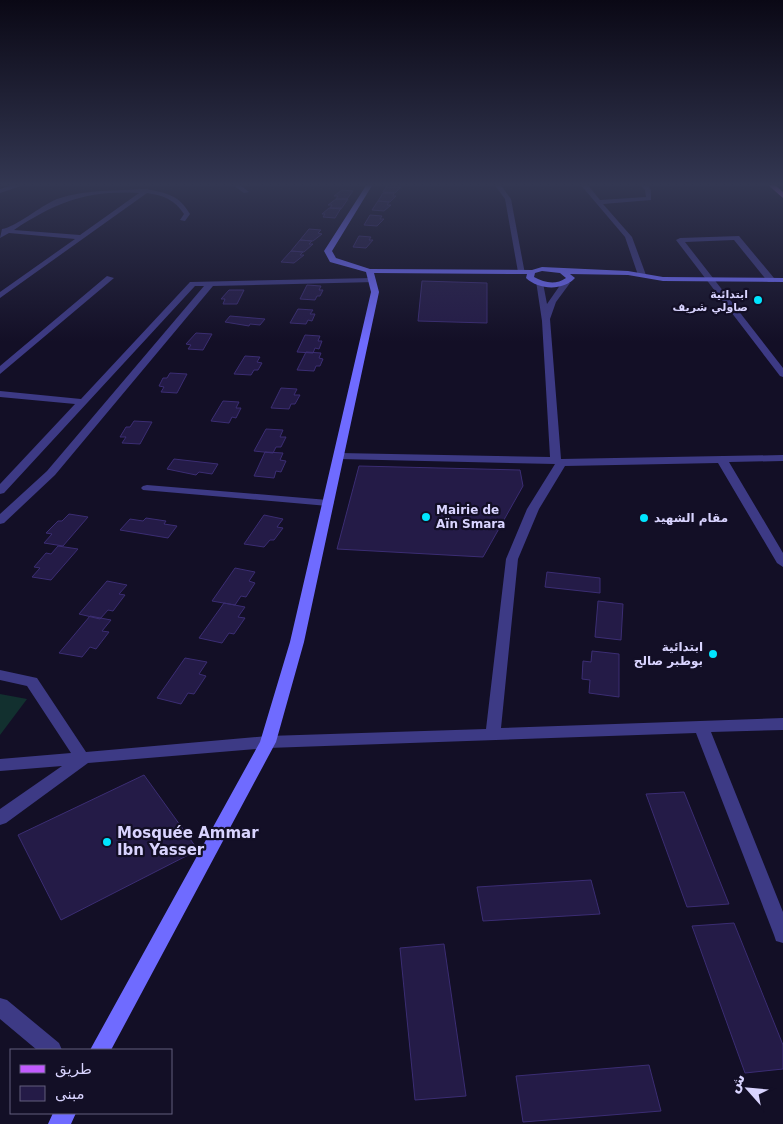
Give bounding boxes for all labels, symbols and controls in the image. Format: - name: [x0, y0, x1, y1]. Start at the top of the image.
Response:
- place label: ابتدائية صاولي شريف: [672, 288, 748, 314]
- marker: ابتدائية صاولي شريف: [752, 294, 764, 306]
- place label: Mairie de Aïn Smara: [436, 503, 505, 531]
- marker: Mairie de Aïn Smara: [420, 511, 432, 523]
- place label: مقام الشهيد: [654, 511, 728, 526]
- marker: مقام الشهيد: [638, 512, 650, 524]
- place label: ابتدائية بوطبر صالح: [634, 640, 703, 669]
- marker: ابتدائية بوطبر صالح: [707, 648, 719, 660]
- place label: Mosquée Ammar Ibn Yasser: [117, 824, 259, 859]
- marker: Mosquée Ammar Ibn Yasser: [101, 836, 113, 848]
- legend: [10, 1049, 172, 1114]
- text: طريق: [55, 1060, 92, 1078]
- north arrow: [723, 1064, 773, 1114]
- text: ش: [725, 1071, 748, 1095]
- text: مبنى: [55, 1085, 85, 1103]

